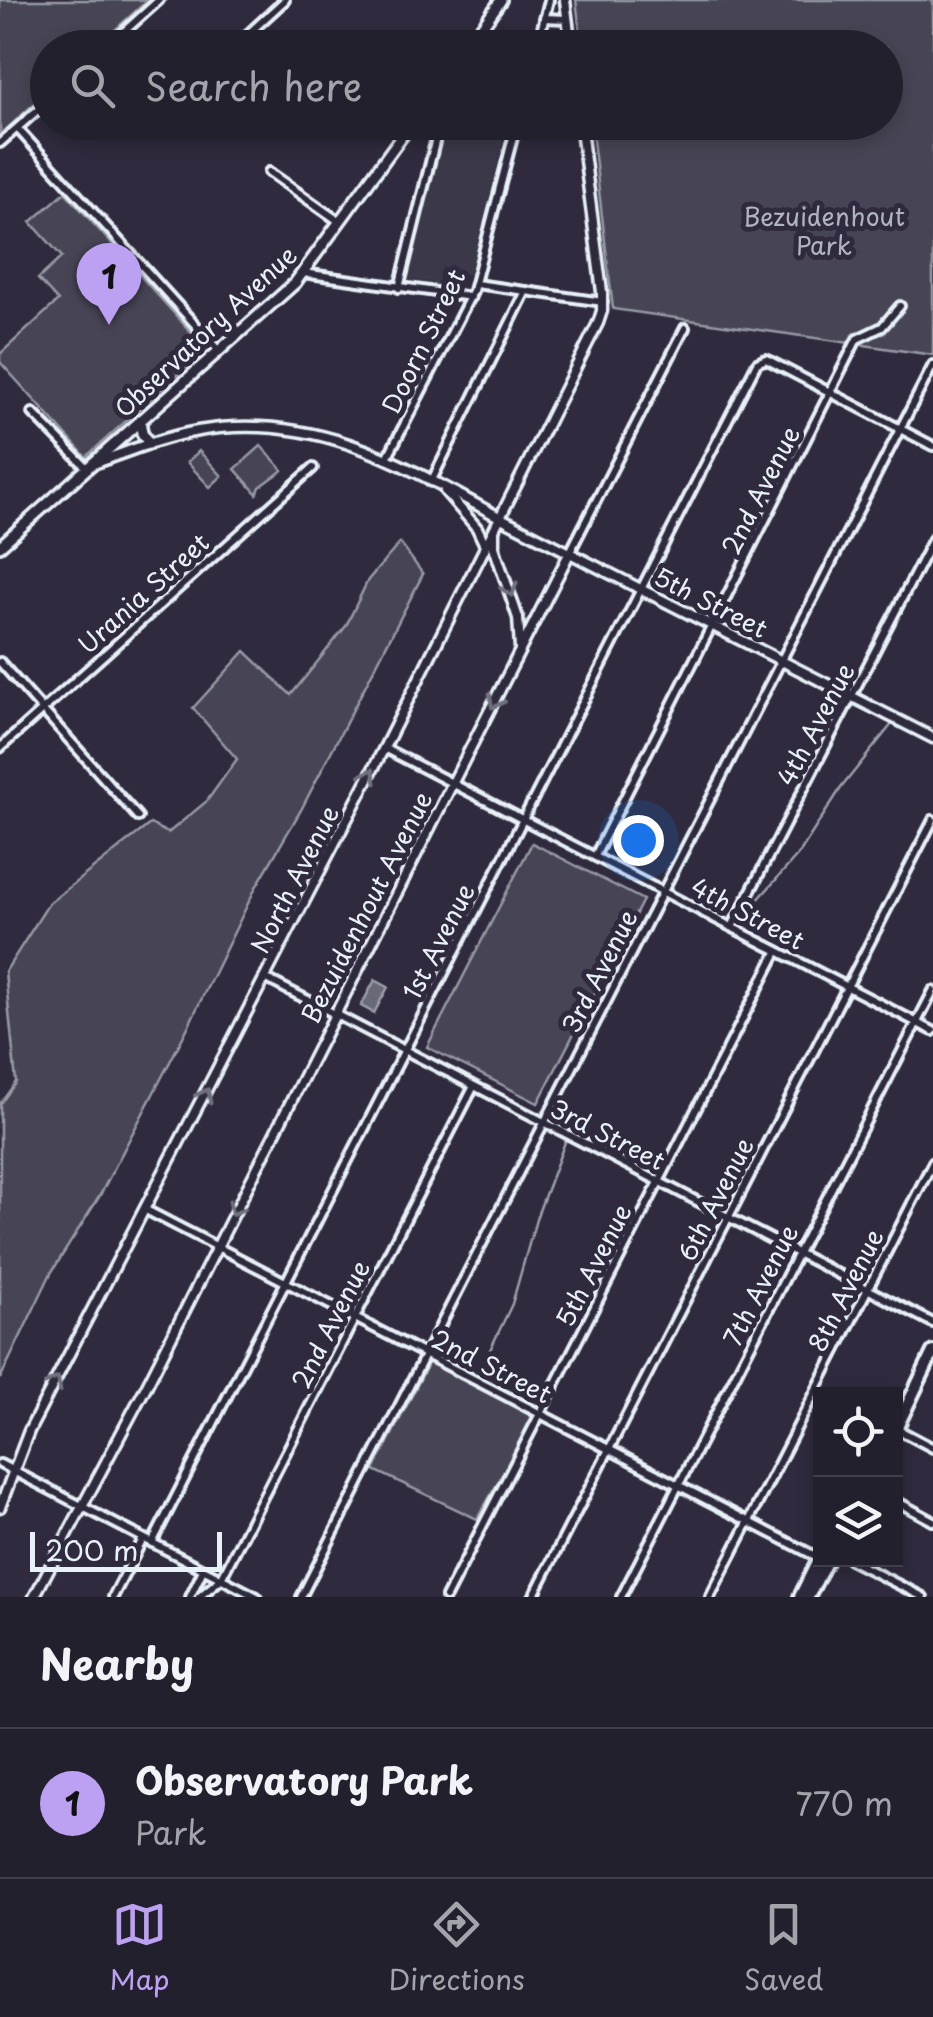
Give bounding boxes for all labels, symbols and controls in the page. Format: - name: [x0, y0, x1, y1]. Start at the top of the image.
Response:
- search box: [30, 30, 903, 140]
- text: Search here: [145, 57, 362, 114]
- icon: search: [65, 58, 120, 113]
- park label: Bezuidenhout Park: [743, 197, 905, 264]
- street label: Observatory Avenue: [105, 236, 305, 426]
- pin: 1: [76, 242, 142, 325]
- street label: Doorn Street: [372, 262, 474, 420]
- street label: 2nd Avenue: [711, 419, 809, 561]
- street label: Urania Street: [69, 524, 217, 662]
- street label: 5th Street: [648, 557, 774, 647]
- one-way arrow: [498, 580, 519, 597]
- street label: 4th Avenue: [767, 656, 863, 792]
- one-way arrow: [488, 691, 507, 709]
- one-way arrow: [358, 767, 377, 785]
- street label: Bezuidenhout Avenue: [291, 784, 441, 1030]
- street label: North Avenue: [240, 798, 348, 960]
- your location: [613, 815, 664, 866]
- street label: 4th Street: [684, 867, 812, 959]
- street label: 1st Avenue: [393, 876, 483, 1006]
- street label: 3rd Avenue: [552, 903, 646, 1039]
- one-way arrow: [193, 1087, 212, 1105]
- street label: 3rd Street: [544, 1089, 672, 1179]
- street label: 6th Avenue: [668, 1131, 762, 1267]
- street label: 5th Avenue: [546, 1197, 640, 1333]
- one-way arrow: [228, 1198, 247, 1216]
- street label: 7th Avenue: [713, 1218, 807, 1352]
- street label: 8th Avenue: [798, 1222, 892, 1358]
- street label: 2nd Avenue: [281, 1253, 379, 1395]
- street label: 2nd Street: [425, 1320, 559, 1412]
- one-way arrow: [43, 1376, 62, 1394]
- map controls: [813, 1387, 903, 1567]
- button: locate: [813, 1387, 903, 1477]
- button: layers: [813, 1477, 903, 1567]
- scale bar: [30, 1527, 222, 1572]
- text: 200 m: [45, 1528, 138, 1571]
- text: Nearby: [40, 1631, 194, 1694]
- text: Observatory Park: [135, 1751, 473, 1808]
- text: 1: [65, 1779, 80, 1827]
- text: 770 m: [796, 1779, 893, 1827]
- text: Park: [135, 1808, 207, 1856]
- tab: Map: [110, 1897, 169, 2000]
- tab: Directions: [389, 1897, 525, 2000]
- tab: Saved: [744, 1897, 823, 2000]

